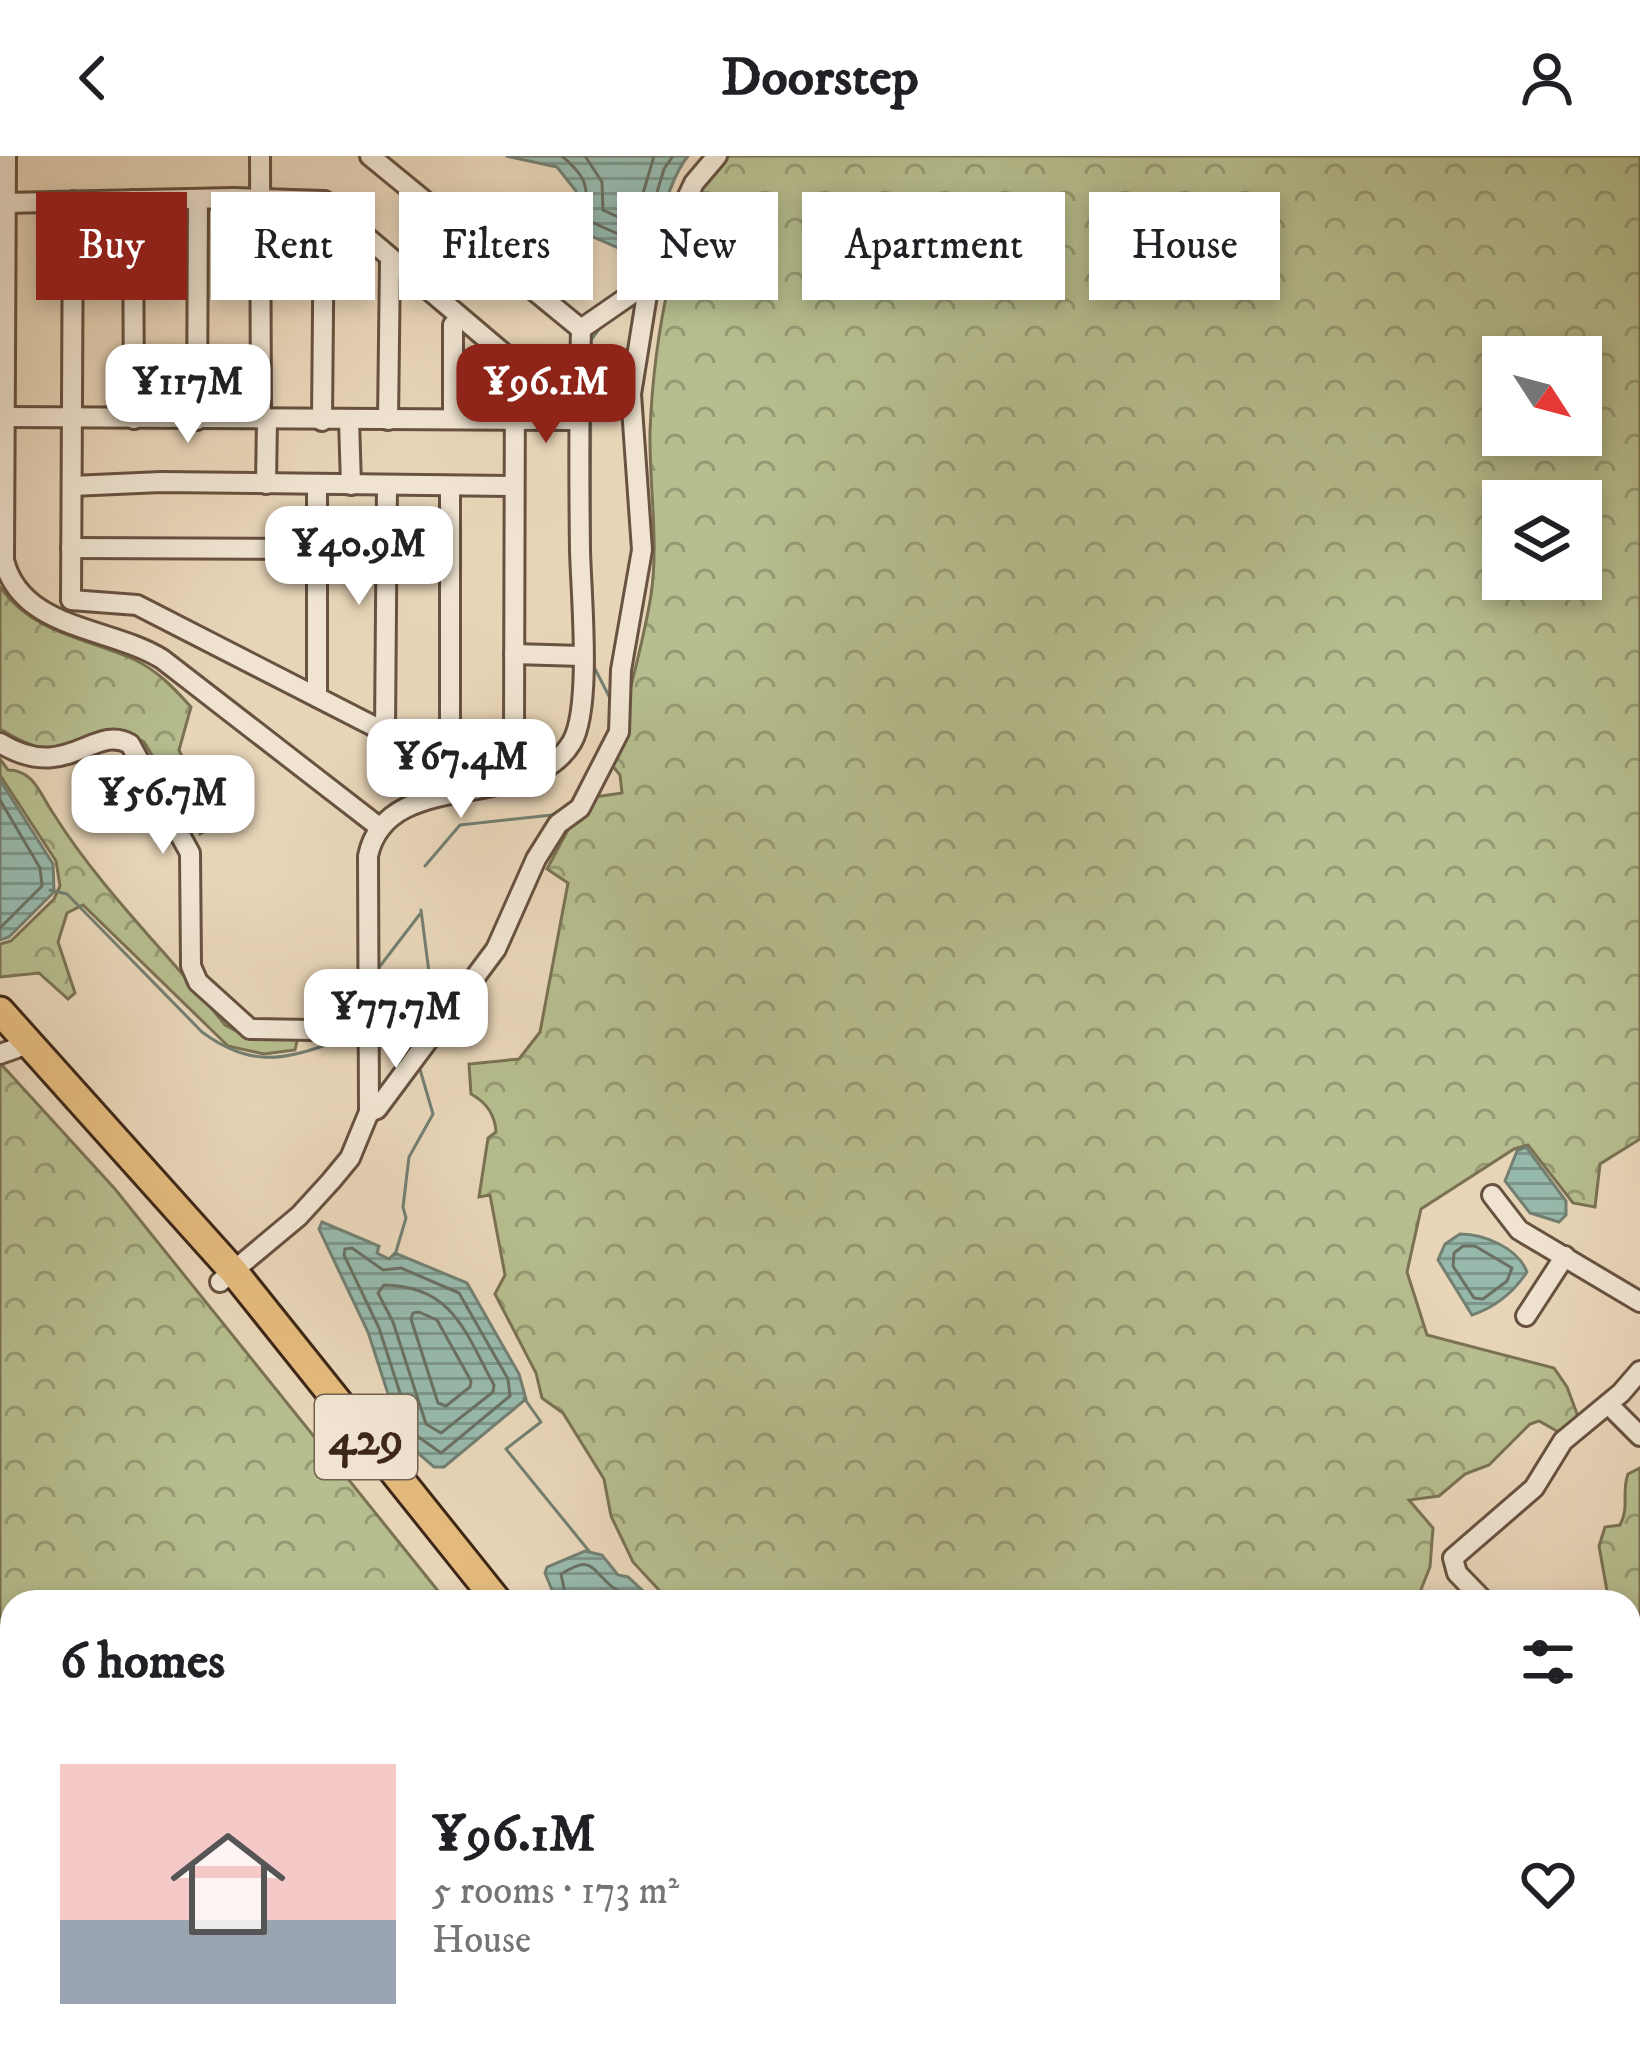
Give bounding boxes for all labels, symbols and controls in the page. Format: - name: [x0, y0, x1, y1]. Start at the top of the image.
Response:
- icon: back: [60, 45, 126, 111]
- text: Doorstep: [721, 45, 919, 112]
- icon: person: [1514, 45, 1580, 111]
- chip: Buy: [36, 192, 187, 300]
- chip: Rent: [211, 192, 375, 300]
- chip: Filters: [399, 192, 593, 300]
- chip: New: [617, 192, 778, 300]
- chip: Apartment: [802, 192, 1065, 300]
- chip: House: [1089, 192, 1280, 300]
- north arrow: [1482, 336, 1602, 456]
- map controls: [1482, 336, 1602, 600]
- pin: ¥117M: [104, 344, 272, 446]
- pin: ¥96.1M: [448, 344, 644, 446]
- text: ¥117M: [132, 358, 244, 407]
- text: ¥96.1M: [483, 358, 609, 407]
- button: layers: [1482, 480, 1602, 600]
- pin: ¥40.9M: [261, 506, 457, 608]
- text: ¥40.9M: [292, 520, 426, 569]
- pin: ¥67.4M: [363, 719, 559, 821]
- text: ¥67.4M: [394, 733, 528, 782]
- pin: ¥56.7M: [65, 755, 261, 857]
- text: ¥56.7M: [99, 769, 227, 818]
- pin: ¥77.7M: [298, 969, 494, 1071]
- text: ¥77.7M: [331, 983, 461, 1032]
- road number: 429: [315, 1395, 417, 1479]
- icon: filters: [1515, 1629, 1581, 1695]
- text: 6 homes: [60, 1630, 225, 1694]
- text: ¥96.1M: [432, 1803, 596, 1867]
- icon: home: [156, 1812, 300, 1956]
- icon: heart: [1515, 1851, 1581, 1917]
- text: 5 rooms · 173 m²: [432, 1867, 679, 1916]
- text: House: [432, 1916, 531, 1965]

